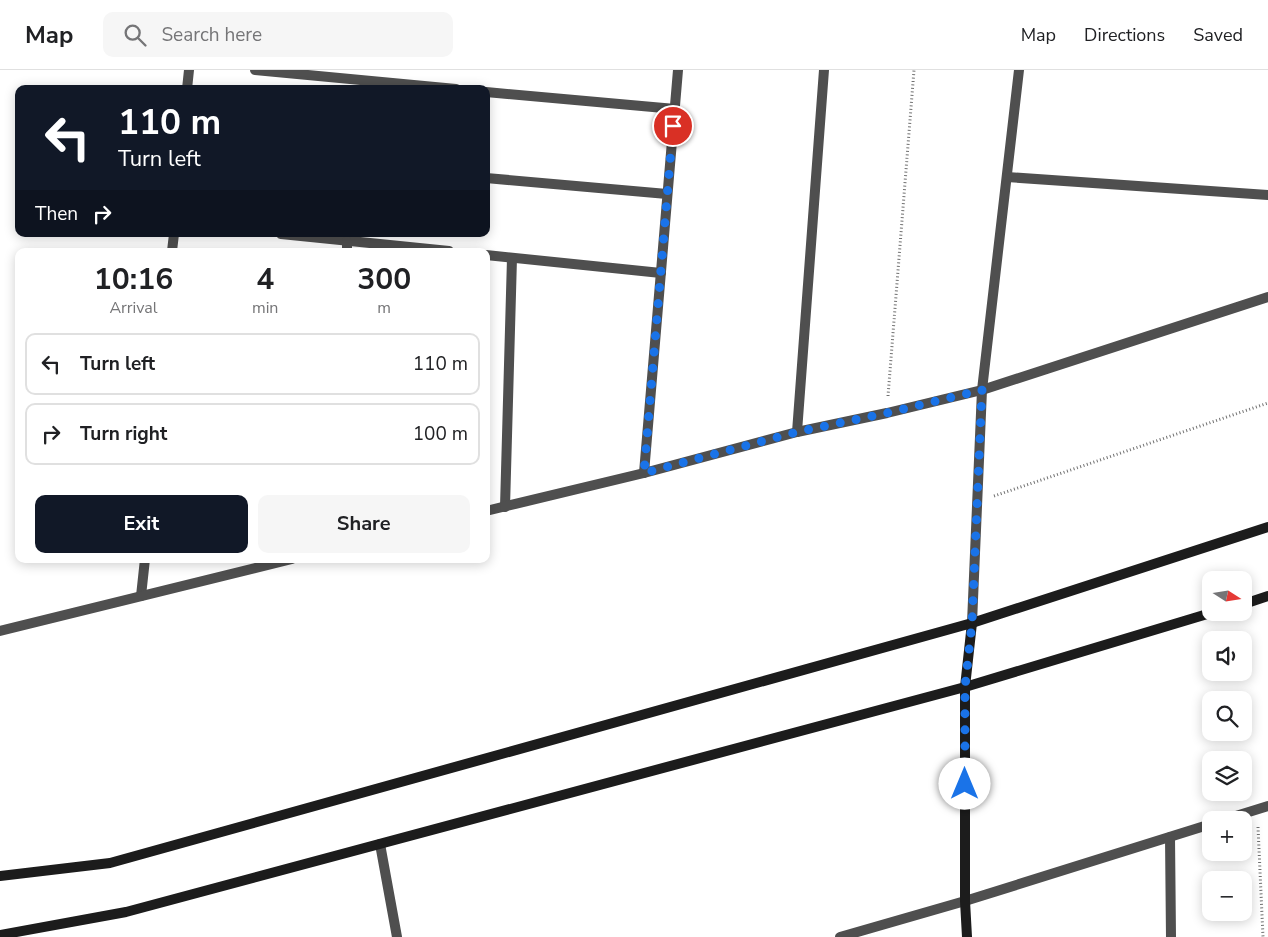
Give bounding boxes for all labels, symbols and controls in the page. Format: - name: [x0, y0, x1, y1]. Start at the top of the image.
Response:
- search box: [103, 12, 453, 57]
- text: Map: [25, 19, 73, 51]
- icon: search: [121, 21, 149, 49]
- text: Search here: [161, 22, 262, 48]
- text: Map: [1021, 23, 1056, 47]
- text: Directions: [1084, 23, 1165, 47]
- text: Saved: [1193, 23, 1243, 47]
- text: 110 m: [118, 99, 221, 146]
- icon: left: [35, 105, 100, 170]
- pin: [652, 105, 694, 147]
- icon: arrive: [659, 112, 687, 140]
- text: Turn left: [118, 144, 201, 174]
- icon: right: [88, 200, 116, 228]
- text: Then: [35, 201, 78, 227]
- text: 10:16: [94, 259, 173, 300]
- text: 4: [256, 259, 274, 300]
- text: 300: [357, 259, 411, 300]
- text: Arrival: [109, 297, 158, 319]
- text: min: [252, 297, 278, 319]
- text: m: [377, 297, 391, 319]
- icon: left: [37, 350, 65, 378]
- text: Turn left: [80, 351, 155, 377]
- text: 110 m: [413, 351, 468, 377]
- icon: right: [37, 420, 65, 448]
- text: Turn right: [80, 421, 167, 447]
- text: 100 m: [413, 421, 468, 447]
- button: Exit: [35, 495, 248, 553]
- button: Share: [258, 495, 470, 553]
- north arrow: [1202, 571, 1252, 621]
- map controls: [1202, 571, 1252, 921]
- button: sound: [1202, 631, 1252, 681]
- button: search: [1202, 691, 1252, 741]
- button: layers: [1202, 751, 1252, 801]
- position arrow: [938, 757, 990, 809]
- button: +: [1202, 811, 1252, 861]
- button: −: [1202, 871, 1252, 921]

